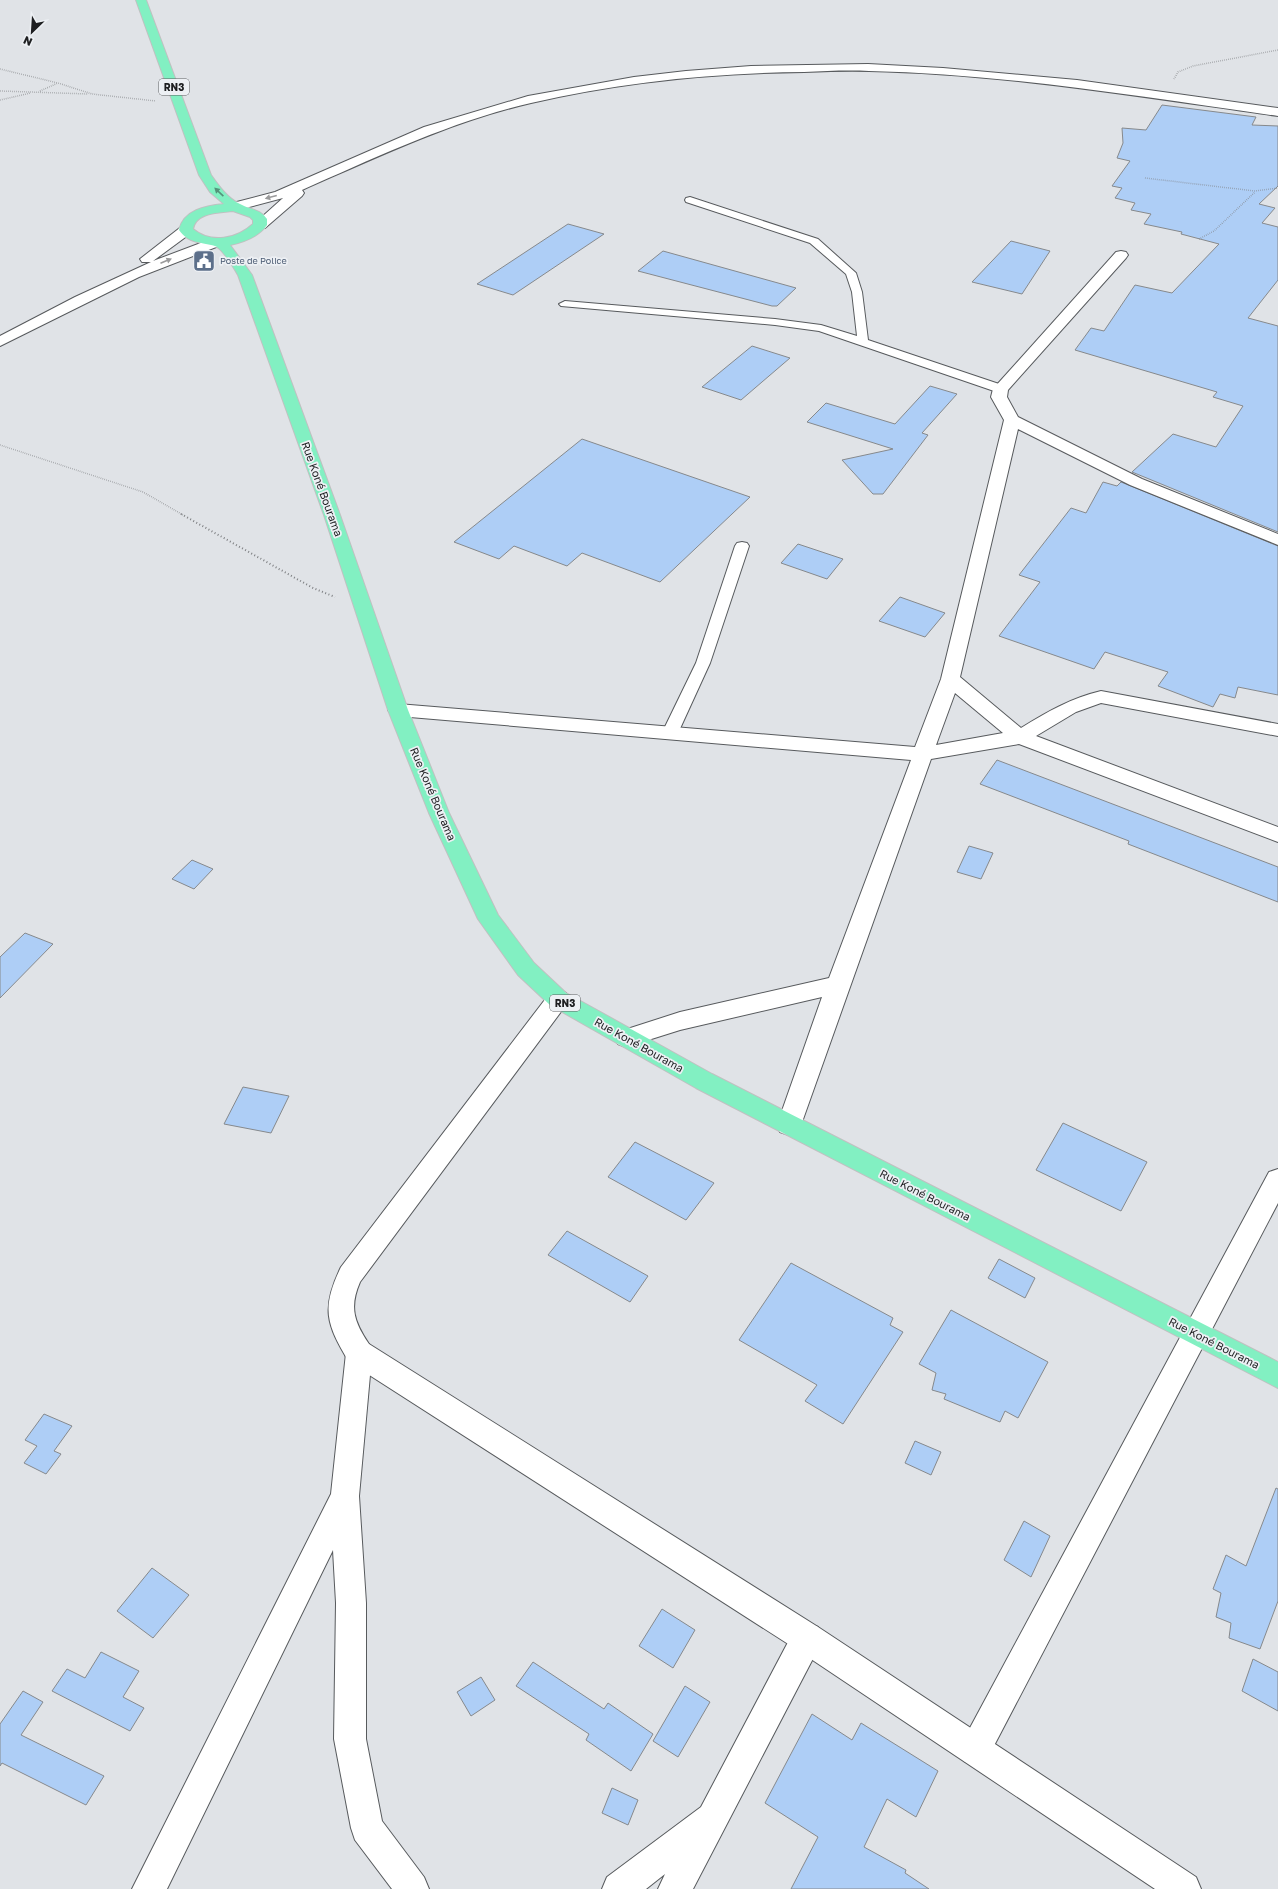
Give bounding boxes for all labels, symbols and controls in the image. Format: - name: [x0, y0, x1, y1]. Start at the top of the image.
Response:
- north arrow: [12, 12, 52, 52]
- text: N: [21, 34, 34, 49]
- road number: RN3: [159, 79, 189, 95]
- one-way arrow: [214, 187, 224, 197]
- one-way arrow: [265, 194, 277, 200]
- public building icon: Poste de Police: [191, 248, 217, 274]
- place label: Poste de Police: [220, 255, 287, 266]
- one-way arrow: [160, 257, 172, 263]
- street label: Rue Koné Bourama: [299, 440, 346, 538]
- street label: Rue Koné Bourama: [408, 745, 459, 842]
- road number: RN3: [550, 995, 580, 1011]
- street label: Rue Koné Bourama: [592, 1015, 686, 1074]
- street label: Rue Koné Bourama: [878, 1166, 973, 1223]
- street label: Rue Koné Bourama: [1167, 1314, 1262, 1371]

